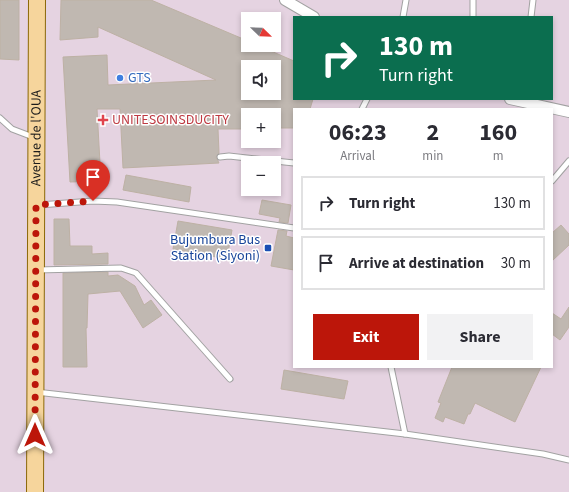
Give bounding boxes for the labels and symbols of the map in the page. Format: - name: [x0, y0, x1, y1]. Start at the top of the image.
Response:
- north arrow: [241, 12, 281, 52]
- place label: GTS: [128, 68, 151, 88]
- marker: GTS: [115, 73, 125, 83]
- street label: Avenue de l'OUA: [26, 89, 47, 186]
- place label: UNITESOINSDUCITY: [112, 110, 229, 130]
- marker: UNITESOINSDUCITY: [97, 114, 109, 126]
- pin: [76, 160, 110, 201]
- place label: Bujumbura Bus Station (Siyoni): [170, 230, 260, 266]
- marker: Bujumbura Bus Station (Siyoni): [263, 243, 273, 253]
- position arrow: [14, 414, 56, 456]

